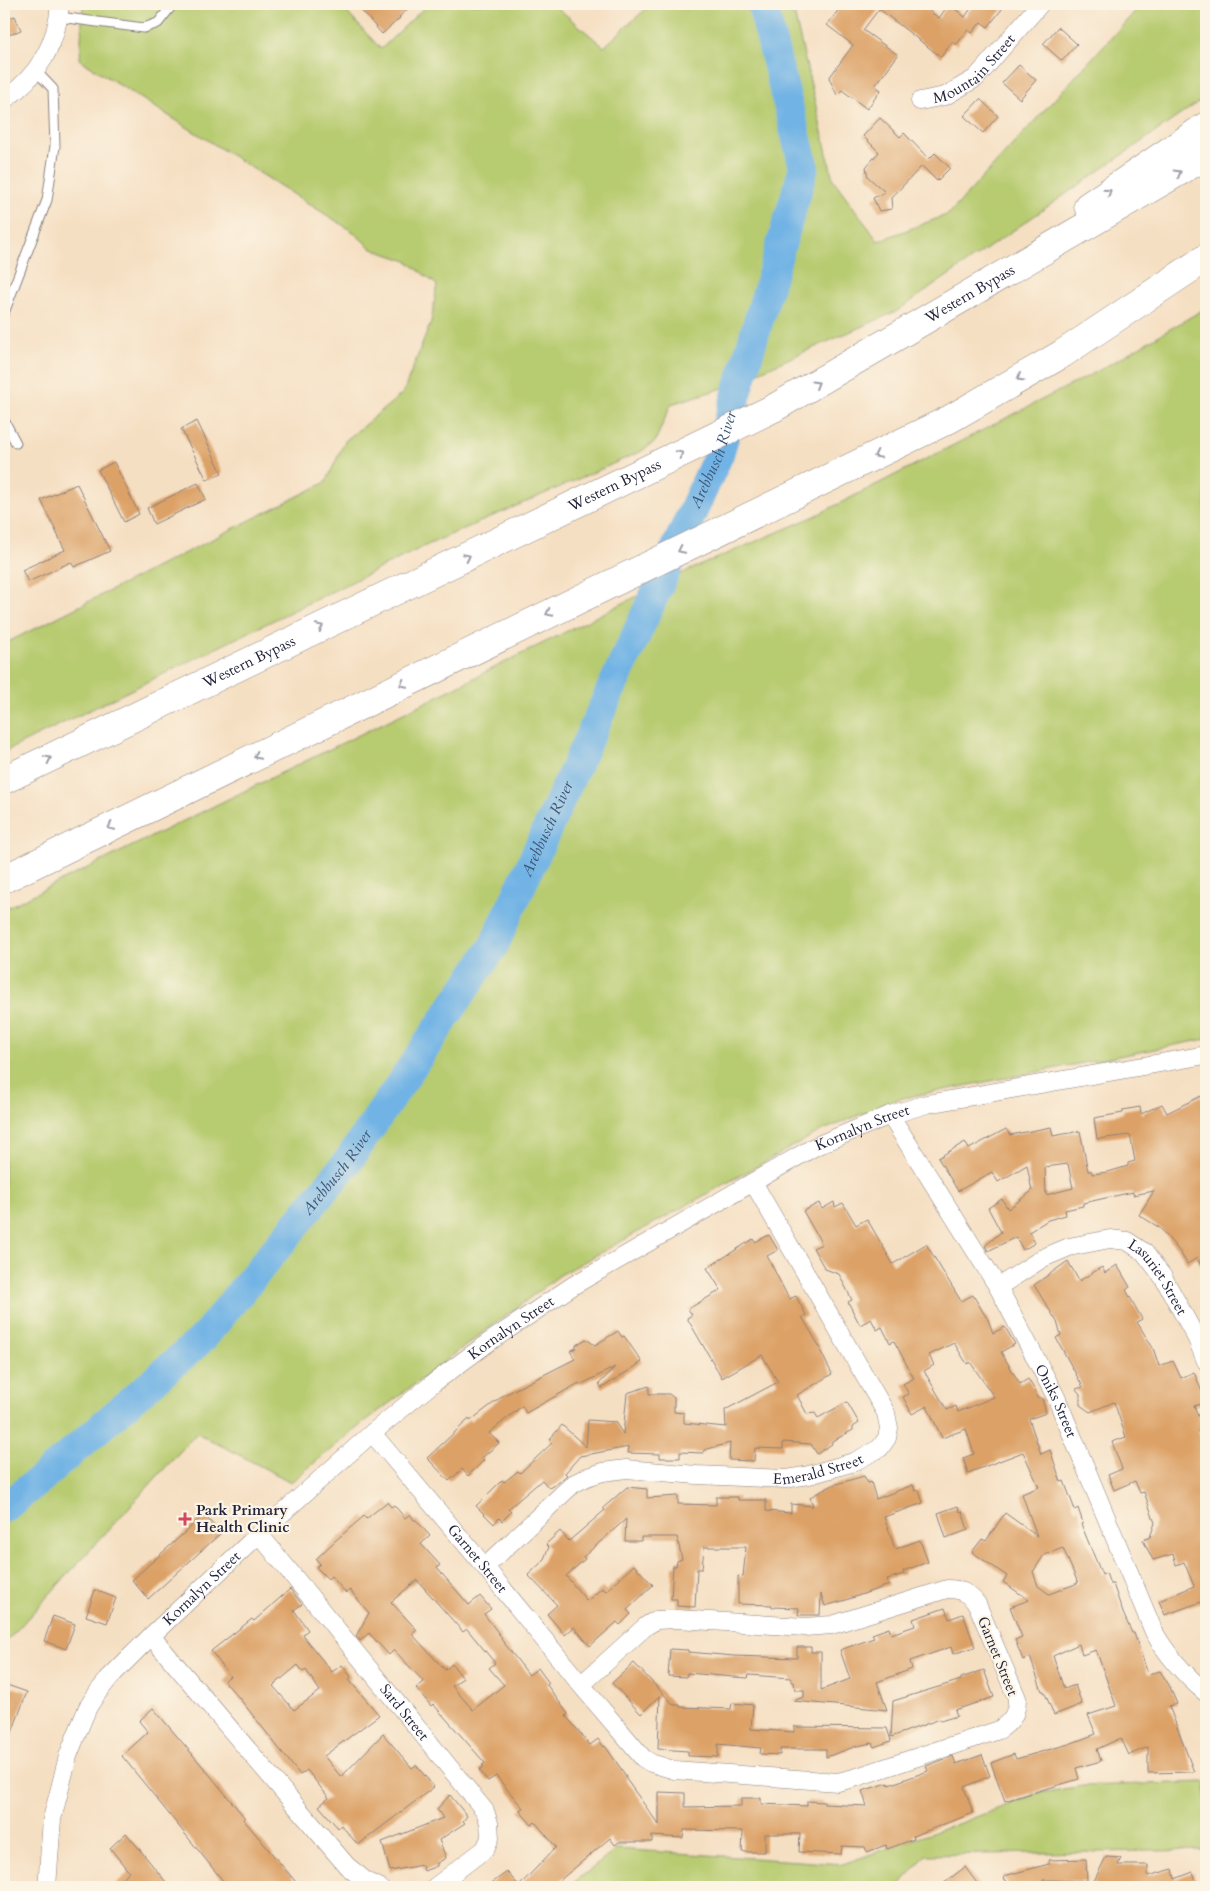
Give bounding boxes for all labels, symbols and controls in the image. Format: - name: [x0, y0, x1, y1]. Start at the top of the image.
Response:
- street label: Mountain Street: [931, 29, 1020, 108]
- one-way arrow: [1173, 169, 1182, 179]
- one-way arrow: [1102, 189, 1112, 198]
- street label: Western Bypass: [921, 260, 1018, 328]
- one-way arrow: [1016, 372, 1025, 382]
- one-way arrow: [810, 380, 819, 390]
- water label: Arebbusch River: [684, 408, 742, 513]
- one-way arrow: [873, 449, 882, 459]
- one-way arrow: [675, 450, 684, 460]
- street label: Western Bypass: [564, 454, 664, 516]
- one-way arrow: [677, 544, 686, 554]
- one-way arrow: [461, 553, 470, 563]
- one-way arrow: [546, 607, 555, 617]
- one-way arrow: [315, 623, 324, 634]
- street label: Western Bypass: [198, 631, 299, 693]
- one-way arrow: [399, 678, 408, 689]
- one-way arrow: [253, 749, 262, 760]
- one-way arrow: [43, 755, 52, 765]
- water label: Arebbusch River: [515, 777, 579, 881]
- one-way arrow: [107, 820, 116, 831]
- street label: Kornalyn Street: [812, 1100, 912, 1155]
- water label: Arebbusch River: [296, 1124, 378, 1221]
- street label: Lasuriet Street: [1124, 1234, 1192, 1319]
- street label: Kornalyn Street: [464, 1291, 558, 1364]
- street label: Oniks Street: [1030, 1361, 1082, 1441]
- street label: Emerald Street: [772, 1449, 867, 1490]
- place label: Park Primary Health Clinic: [196, 1500, 290, 1537]
- marker: Park Primary Health Clinic: [178, 1512, 192, 1526]
- street label: Garnet Street: [443, 1520, 512, 1597]
- street label: Kornalyn Street: [158, 1546, 245, 1630]
- street label: Garnet Street: [973, 1613, 1023, 1699]
- street label: Sard Street: [375, 1680, 434, 1745]

